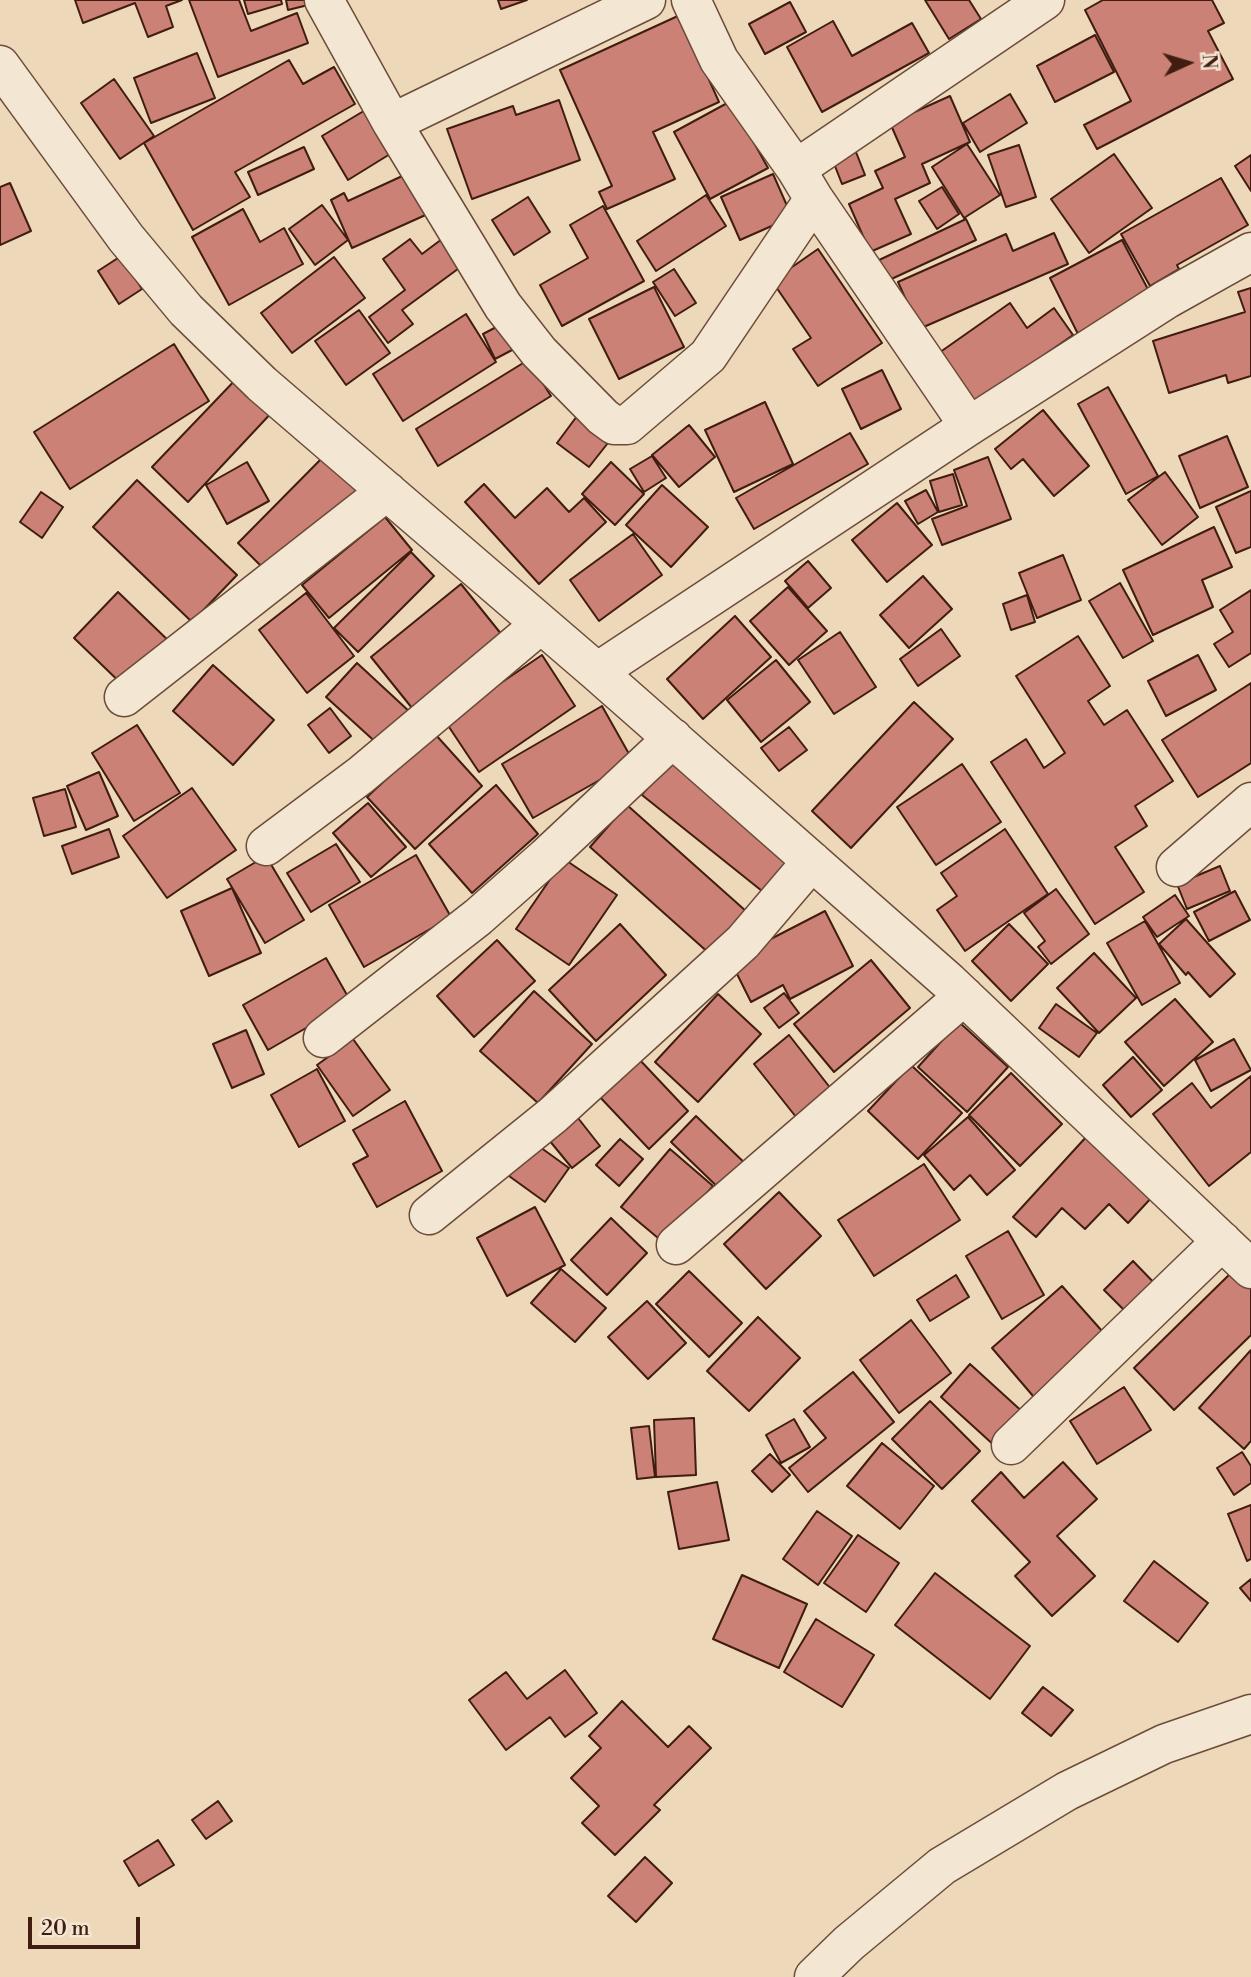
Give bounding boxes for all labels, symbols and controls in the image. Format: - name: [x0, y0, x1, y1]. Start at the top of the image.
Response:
- north arrow: [1153, 28, 1223, 98]
- text: N: [1196, 53, 1221, 70]
- scale bar: [32, 1904, 144, 1948]
- text: 20 m: [41, 1916, 90, 1942]

